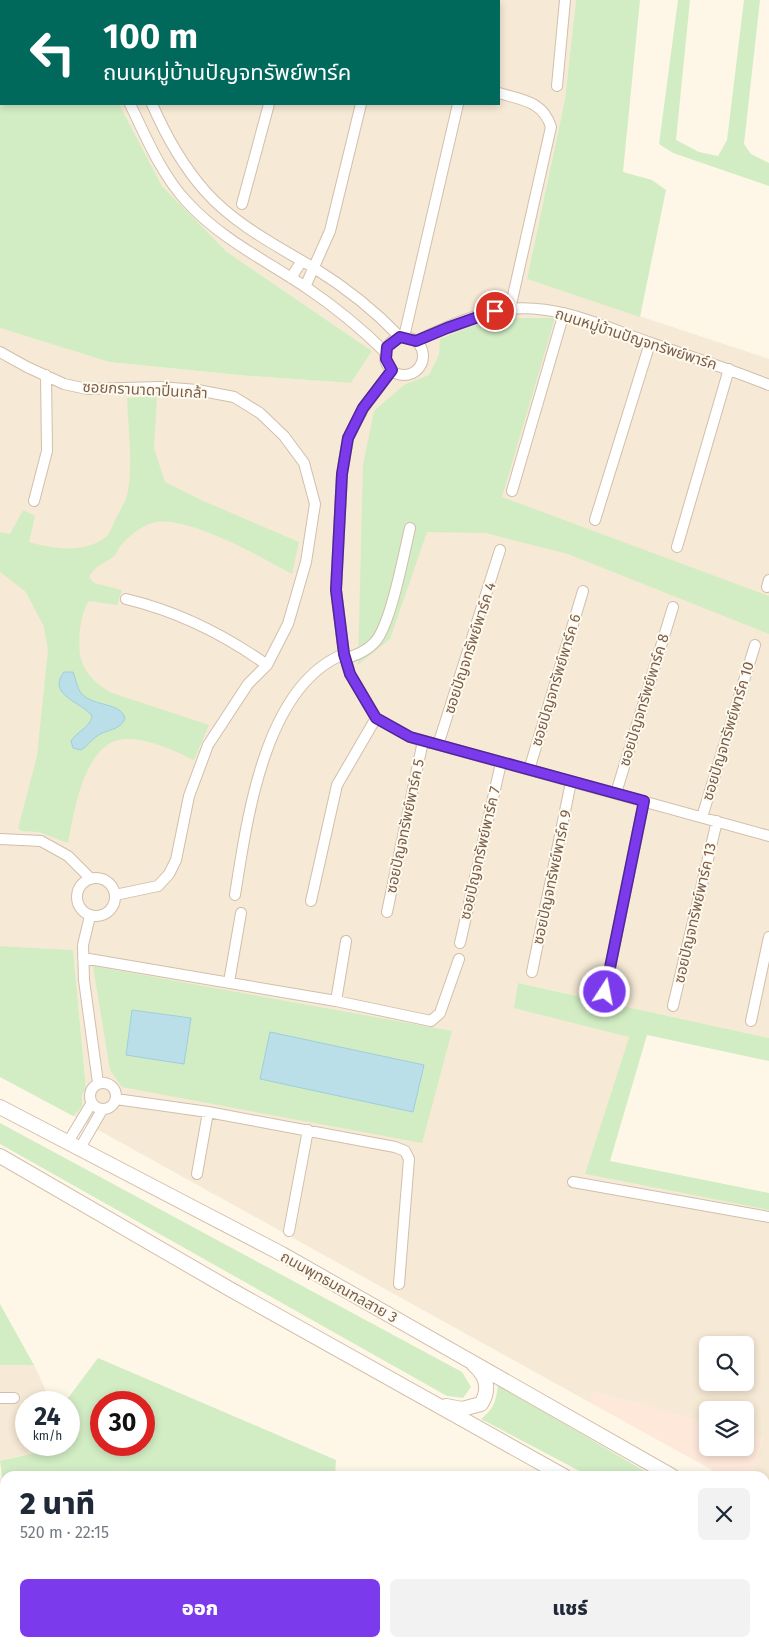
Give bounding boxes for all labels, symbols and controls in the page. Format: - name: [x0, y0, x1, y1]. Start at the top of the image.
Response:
- text: 100 m: [103, 15, 198, 57]
- icon: left: [20, 20, 85, 85]
- text: ถนนหมู่บ้านปัญจทรัพย์พาร์ค: [103, 59, 351, 86]
- pin: [474, 290, 516, 332]
- icon: arrive: [481, 297, 509, 325]
- street label: ถนนหมู่บ้านปัญจทรัพย์พาร์ค: [553, 304, 719, 374]
- street label: ซอยกรานาดาปิ่นเกล้า: [82, 377, 208, 402]
- street label: ซอยปัญจทรัพย์พาร์ค 4: [440, 580, 500, 716]
- street label: ซอยปัญจทรัพย์พาร์ค 6: [527, 612, 585, 748]
- street label: ซอยปัญจทรัพย์พาร์ค 8: [615, 632, 673, 768]
- street label: ซอยปัญจทรัพย์พาร์ค 10: [698, 659, 758, 803]
- street label: ซอยปัญจทรัพย์พาร์ค 5: [382, 757, 428, 895]
- street label: ซอยปัญจทรัพย์พาร์ค 7: [456, 784, 504, 921]
- street label: ซอยปัญจทรัพย์พาร์ค 9: [529, 808, 575, 946]
- street label: ซอยปัญจทรัพย์พาร์ค 13: [670, 841, 720, 985]
- position arrow: [578, 965, 630, 1017]
- street label: ถนนพุทธมณฑลสาย 3: [277, 1247, 401, 1327]
- map controls: [699, 1336, 754, 1456]
- button: search: [699, 1336, 754, 1391]
- speed limit sign: 30: [90, 1391, 155, 1456]
- button: layers: [699, 1401, 754, 1456]
- text: 24: [34, 1402, 61, 1432]
- text: km/h: [33, 1429, 62, 1443]
- text: 2 นาที: [20, 1486, 95, 1522]
- button: close: [698, 1488, 750, 1540]
- text: 520 m · 22:15: [20, 1523, 109, 1542]
- button: ออก: [20, 1579, 380, 1637]
- button: แชร์: [390, 1579, 750, 1637]

